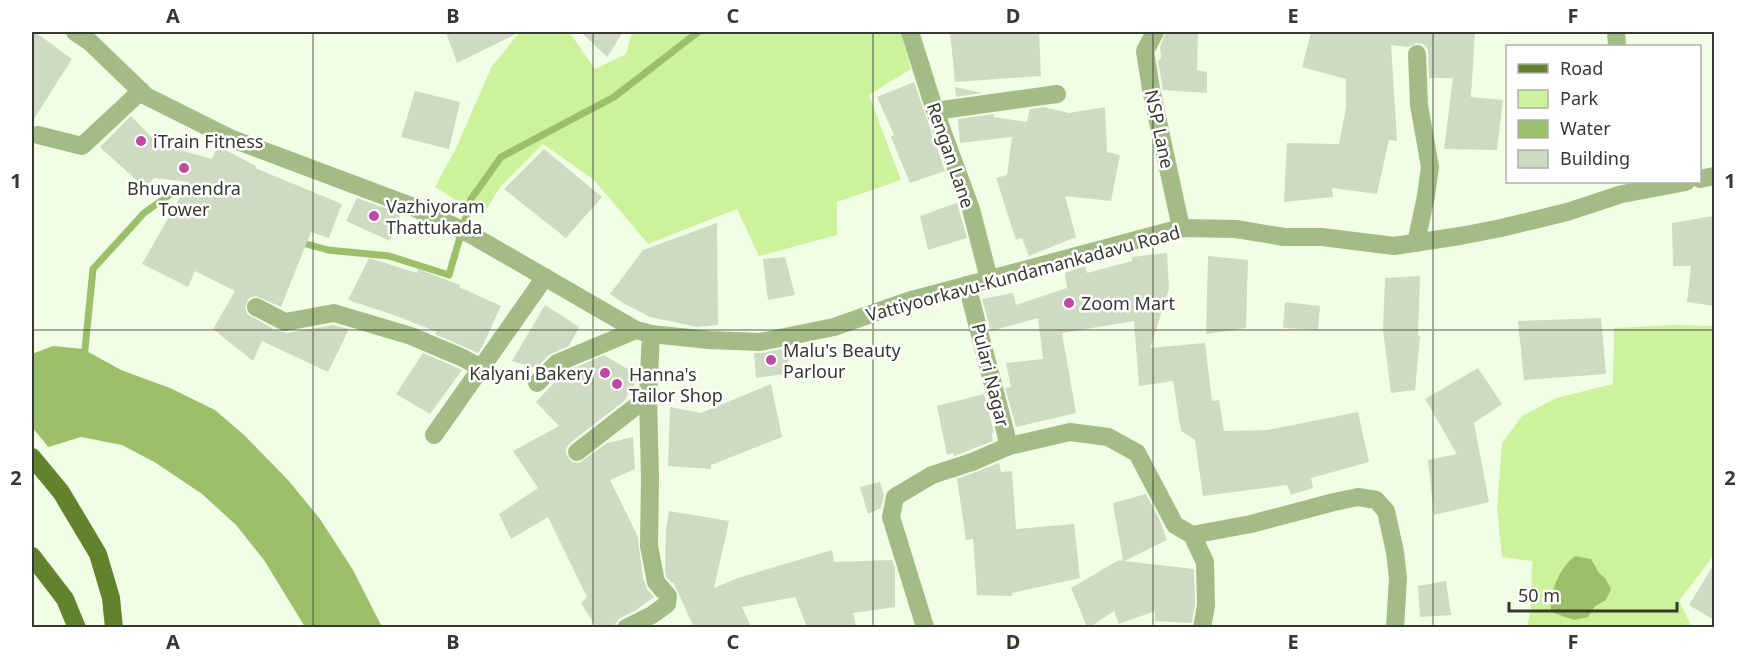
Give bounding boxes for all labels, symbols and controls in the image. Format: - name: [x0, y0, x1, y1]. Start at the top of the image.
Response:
- text: A: [166, 2, 180, 29]
- text: B: [446, 2, 460, 29]
- text: C: [727, 2, 740, 29]
- text: D: [1006, 2, 1020, 29]
- text: E: [1287, 2, 1299, 29]
- text: F: [1568, 2, 1578, 29]
- legend: [1506, 45, 1701, 183]
- text: Road: [1560, 56, 1603, 80]
- text: Park: [1560, 86, 1598, 110]
- street label: NSP Lane: [1140, 87, 1180, 171]
- street label: Rengan Lane: [922, 99, 980, 211]
- text: Water: [1560, 116, 1611, 140]
- place label: iTrain Fitness: [153, 129, 263, 153]
- marker: iTrain Fitness: [134, 134, 148, 148]
- text: Building: [1560, 146, 1630, 170]
- marker: Bhuvanendra Tower: [177, 161, 191, 175]
- text: 1: [10, 167, 22, 194]
- text: 1: [1724, 167, 1736, 194]
- place label: Bhuvanendra Tower: [127, 176, 241, 221]
- place label: Vazhiyoram Thattukada: [386, 194, 485, 239]
- marker: Vazhiyoram Thattukada: [367, 209, 381, 223]
- street label: Vattiyoorkavu-Kundamankadavu Road: [863, 219, 1183, 327]
- place label: Zoom Mart: [1081, 291, 1175, 315]
- marker: Zoom Mart: [1062, 296, 1076, 310]
- street label: Pulari Nagar: [967, 321, 1016, 430]
- place label: Malu's Beauty Parlour: [783, 338, 902, 383]
- marker: Malu's Beauty Parlour: [764, 353, 778, 367]
- place label: Kalyani Bakery: [469, 361, 594, 385]
- place label: Hanna's Tailor Shop: [629, 362, 723, 407]
- marker: Kalyani Bakery: [598, 366, 612, 380]
- marker: Hanna's Tailor Shop: [610, 377, 624, 391]
- text: 2: [10, 464, 22, 491]
- text: 2: [1724, 464, 1736, 491]
- scale bar: [1509, 575, 1677, 613]
- text: 50 m: [1518, 583, 1560, 607]
- text: A: [166, 628, 180, 655]
- text: B: [446, 628, 460, 655]
- text: C: [727, 628, 740, 655]
- text: D: [1006, 628, 1020, 655]
- text: E: [1287, 628, 1299, 655]
- text: F: [1568, 628, 1578, 655]

